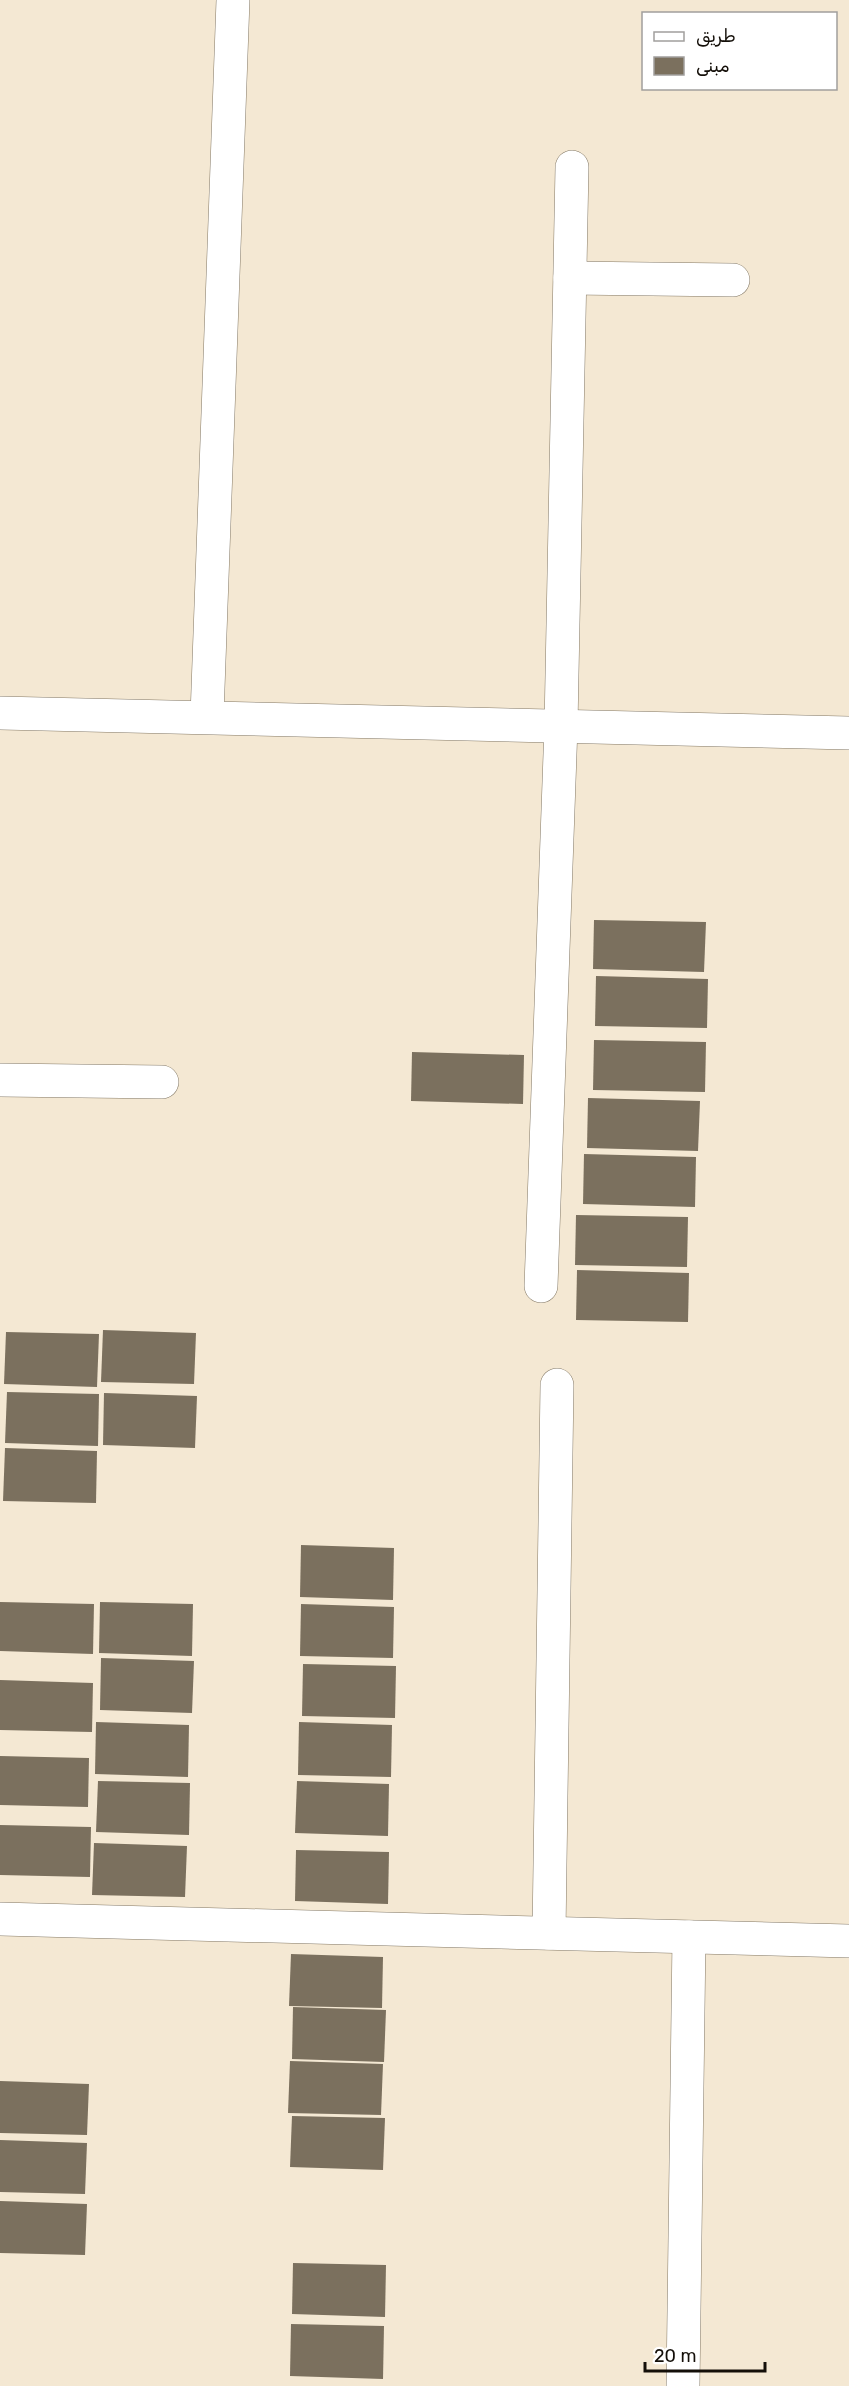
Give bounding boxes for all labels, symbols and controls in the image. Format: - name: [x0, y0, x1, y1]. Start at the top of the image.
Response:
- legend: [642, 12, 837, 90]
- text: طريق: [696, 25, 736, 47]
- text: مبنى: [696, 55, 730, 77]
- scale bar: [645, 2335, 765, 2373]
- text: 20 m: [654, 2345, 696, 2367]

